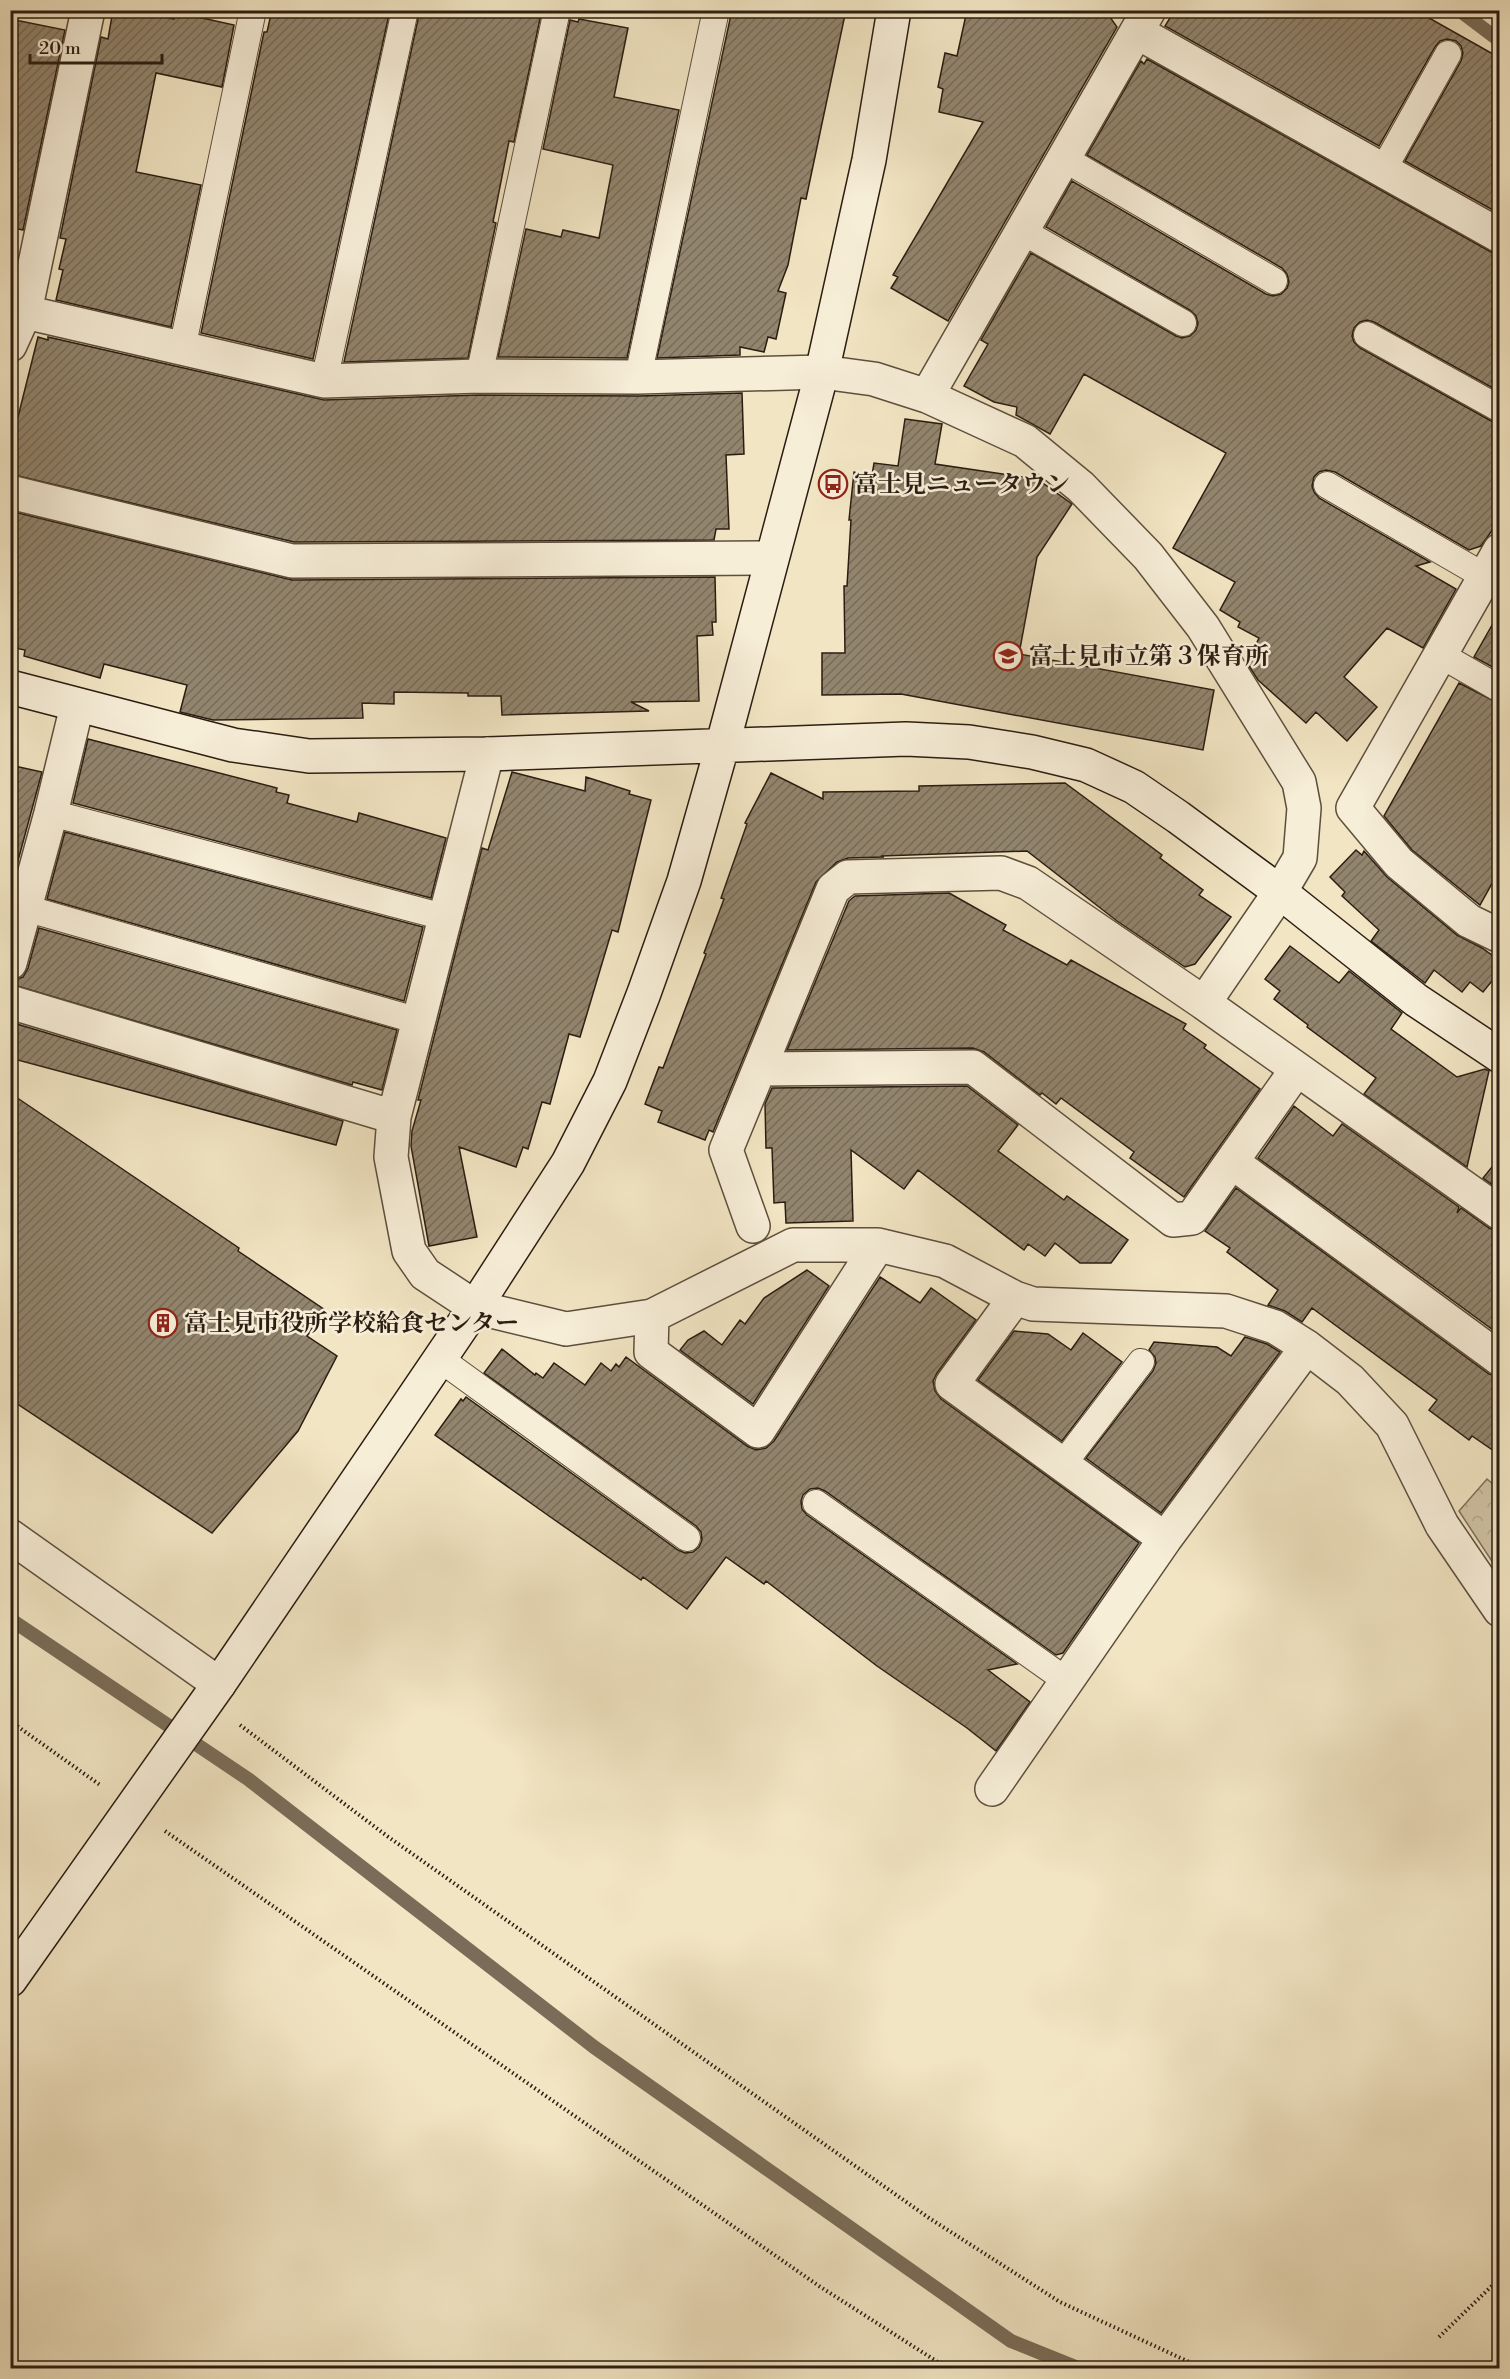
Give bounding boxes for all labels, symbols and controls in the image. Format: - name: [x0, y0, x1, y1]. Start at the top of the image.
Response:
- scale bar: [30, 27, 162, 65]
- text: 20 m: [39, 37, 81, 60]
- bus stop icon: 富士見ニュータウン: [817, 468, 849, 500]
- place label: 富士見ニュータウン: [854, 470, 1070, 500]
- school or university icon: 富士見市立第３保育所: [992, 640, 1024, 672]
- place label: 富士見市立第３保育所: [1029, 642, 1269, 672]
- building icon: 富士見市役所学校給食センター: [147, 1307, 179, 1339]
- place label: 富士見市役所学校給食センター: [184, 1309, 519, 1339]

